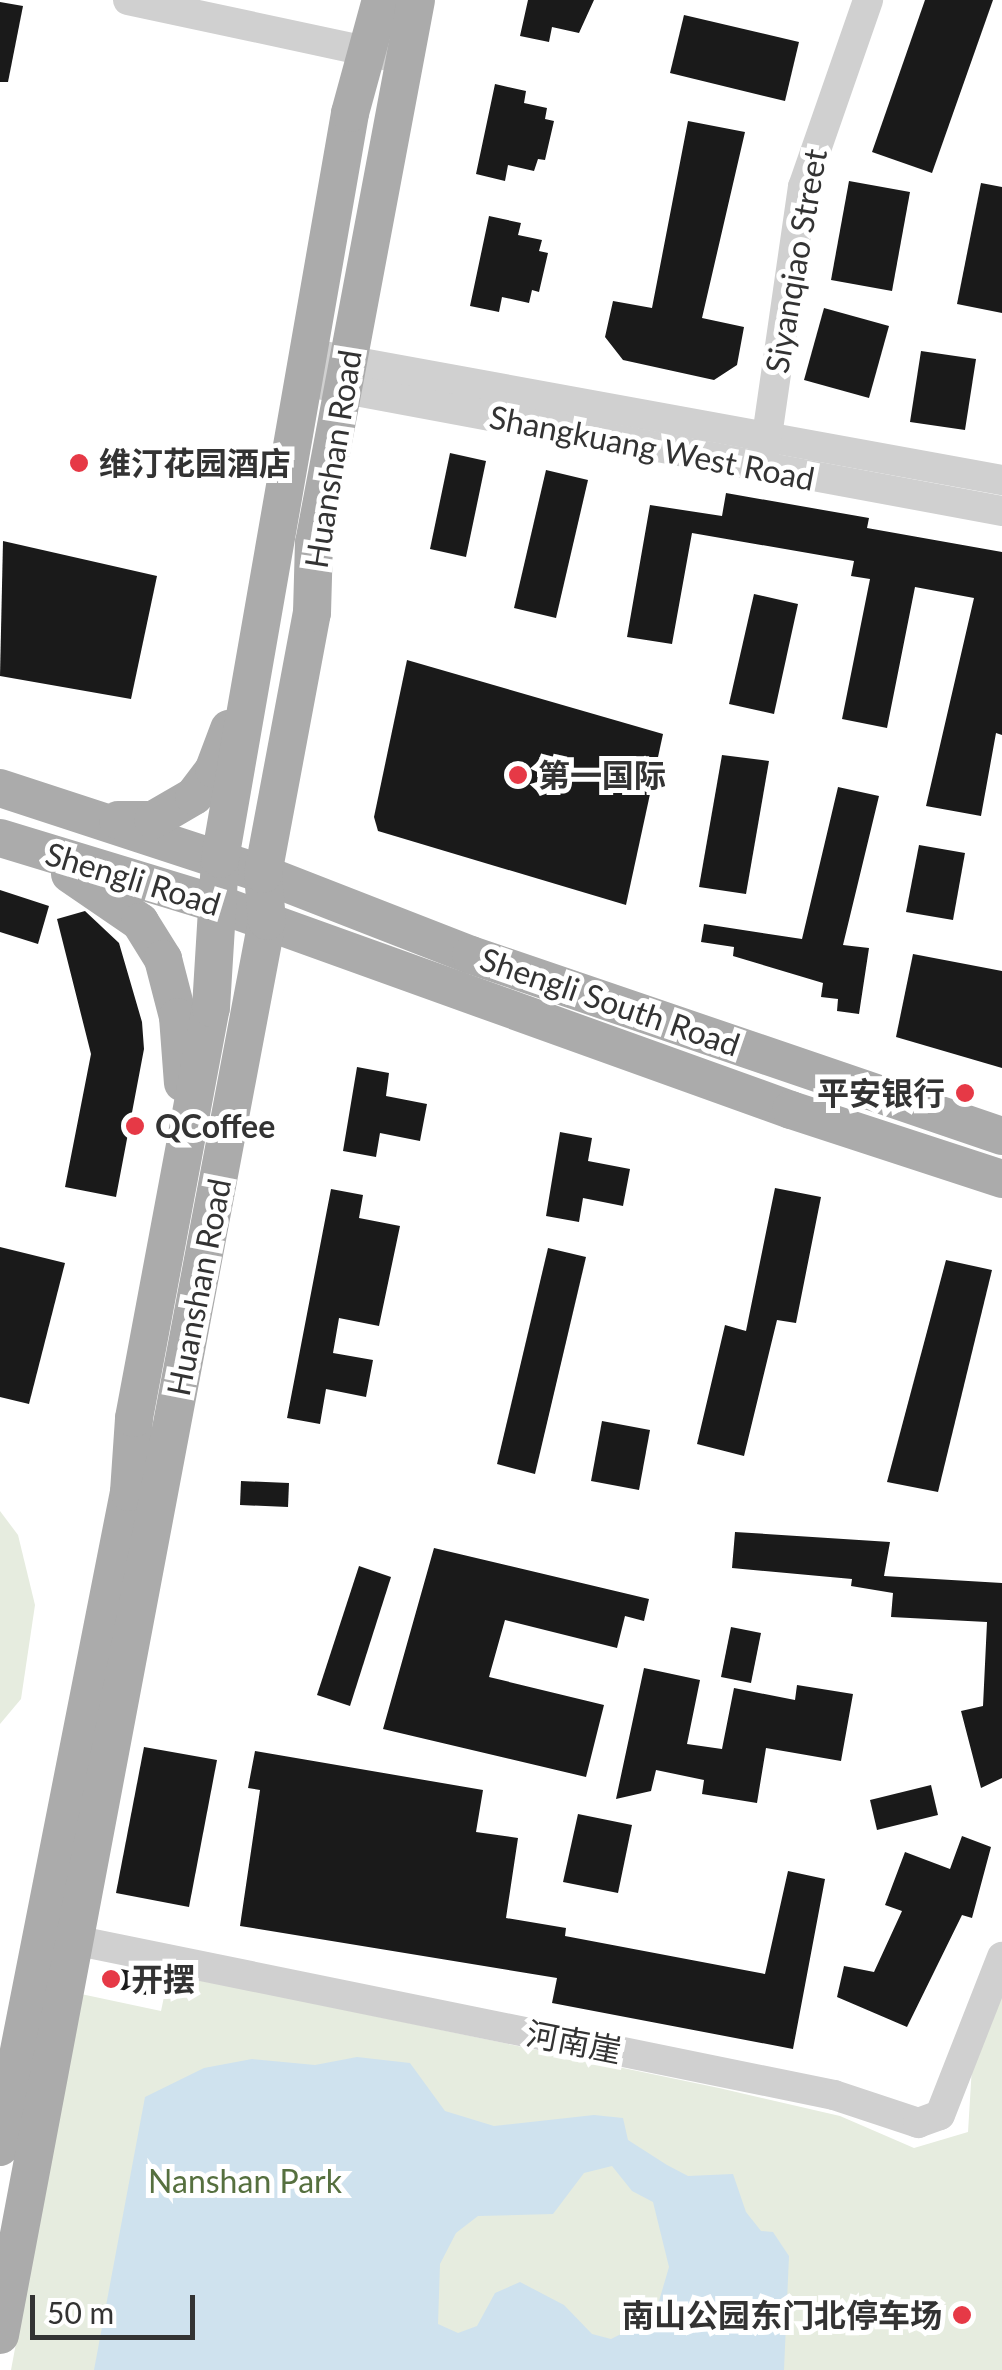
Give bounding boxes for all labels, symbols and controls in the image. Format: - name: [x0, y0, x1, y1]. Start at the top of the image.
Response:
- street label: Siyanqiao Street: [757, 146, 835, 376]
- street label: Huanshan Road: [297, 347, 369, 571]
- street label: Shangkuang West Road: [486, 398, 818, 498]
- place label: 维汀花园酒店: [99, 444, 291, 482]
- marker: 维汀花园酒店: [68, 452, 90, 474]
- place label: 第一国际: [538, 756, 666, 794]
- marker: 第一国际: [507, 764, 529, 786]
- street label: Shengli Road: [41, 834, 225, 924]
- street label: Shengli South Road: [475, 940, 745, 1064]
- place label: 平安银行: [817, 1074, 945, 1112]
- marker: 平安银行: [954, 1082, 976, 1104]
- place label: QCoffee: [155, 1107, 275, 1145]
- marker: QCoffee: [124, 1115, 146, 1137]
- street label: Huanshan Road: [159, 1175, 239, 1399]
- place label: 开摆: [131, 1960, 195, 1998]
- marker: 开摆: [100, 1968, 122, 1990]
- street label: 河南崖: [523, 2014, 625, 2070]
- park label: Nanshan Park: [148, 2162, 342, 2200]
- scale bar: [35, 2275, 200, 2337]
- text: 50 m: [47, 2294, 114, 2330]
- place label: 南山公园东门北停车场: [622, 2296, 942, 2334]
- marker: 南山公园东门北停车场: [951, 2304, 973, 2326]

